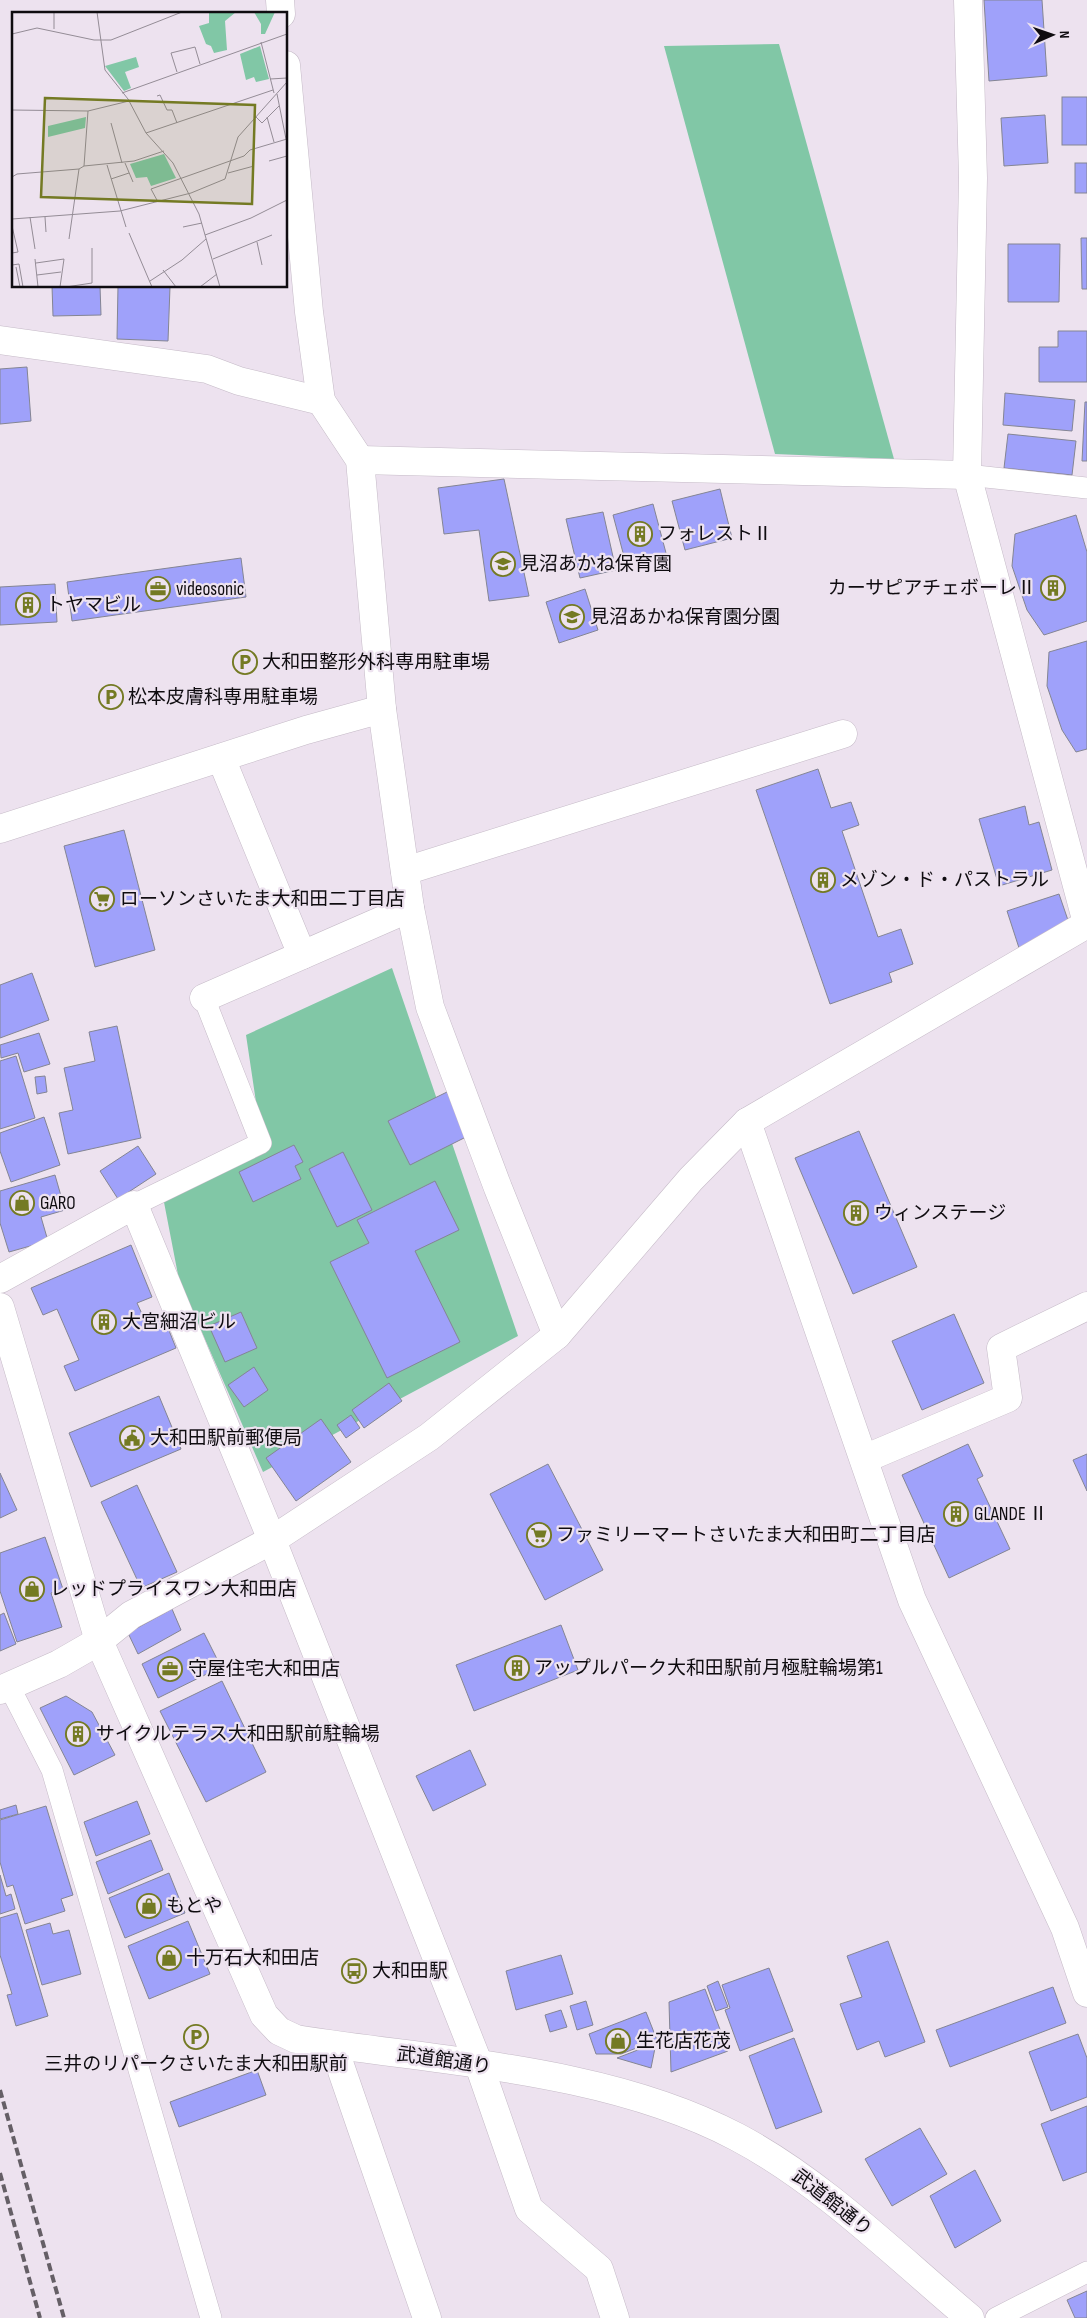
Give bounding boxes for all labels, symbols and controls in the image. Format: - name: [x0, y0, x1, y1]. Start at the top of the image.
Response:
- north arrow: [1027, 10, 1077, 60]
- inset map: [12, 12, 288, 288]
- text: N: [1056, 31, 1073, 39]
- building icon: フォレストⅡ: [627, 521, 653, 547]
- place label: フォレストⅡ: [658, 523, 772, 546]
- school or university icon: 見沼あかね保育園: [490, 551, 516, 577]
- place label: 見沼あかね保育園: [520, 553, 672, 576]
- building icon: カーサピアチェボーレⅡ: [1040, 575, 1066, 601]
- office icon: videosonic: [145, 576, 171, 602]
- place label: カーサピアチェボーレⅡ: [828, 577, 1036, 600]
- place label: videosonic: [176, 578, 244, 601]
- building icon: トヤマビル: [15, 592, 41, 618]
- place label: トヤマビル: [46, 594, 141, 617]
- school or university icon: 見沼あかね保育園分園: [559, 604, 585, 630]
- place label: 見沼あかね保育園分園: [590, 606, 780, 629]
- parking icon: 大和田整形外科専用駐車場: [232, 649, 258, 675]
- place label: 大和田整形外科専用駐車場: [262, 651, 490, 674]
- parking icon: 松本皮膚科専用駐車場: [98, 684, 124, 710]
- place label: 松本皮膚科専用駐車場: [128, 686, 318, 709]
- building icon: メゾン・ド・パストラル: [810, 867, 836, 893]
- place label: メゾン・ド・パストラル: [840, 869, 1049, 892]
- supermarket icon: ローソンさいたま大和田二丁目店: [89, 886, 115, 912]
- place label: ローソンさいたま大和田二丁目店: [120, 888, 404, 911]
- shop icon: GARO: [9, 1190, 35, 1216]
- place label: GARO: [40, 1192, 76, 1215]
- building icon: ウィンステージ: [843, 1200, 869, 1226]
- place label: ウィンステージ: [874, 1202, 1006, 1225]
- building icon: 大宮細沼ビル: [91, 1309, 117, 1335]
- place label: 大宮細沼ビル: [122, 1311, 236, 1334]
- public building icon: 大和田駅前郵便局: [119, 1425, 145, 1451]
- place label: 大和田駅前郵便局: [150, 1427, 302, 1450]
- building icon: GLANDE Ⅱ: [943, 1501, 969, 1527]
- place label: GLANDE Ⅱ: [974, 1503, 1048, 1526]
- supermarket icon: ファミリーマートさいたま大和田町二丁目店: [526, 1522, 552, 1548]
- place label: ファミリーマートさいたま大和田町二丁目店: [556, 1524, 935, 1547]
- shop icon: レッドプライスワン大和田店: [19, 1576, 45, 1602]
- place label: レッドプライスワン大和田店: [50, 1578, 296, 1601]
- building icon: アップルパーク大和田駅前月極駐輪場第1: [504, 1655, 530, 1681]
- office icon: 守屋住宅大和田店: [157, 1656, 183, 1682]
- place label: アップルパーク大和田駅前月極駐輪場第1: [534, 1657, 883, 1680]
- place label: 守屋住宅大和田店: [188, 1658, 340, 1681]
- building icon: サイクルテラス大和田駅前駐輪場: [65, 1721, 91, 1747]
- place label: サイクルテラス大和田駅前駐輪場: [96, 1723, 380, 1746]
- shop icon: もとや: [136, 1893, 162, 1919]
- place label: もとや: [166, 1895, 223, 1918]
- shop icon: 十万石大和田店: [156, 1945, 182, 1971]
- place label: 十万石大和田店: [186, 1947, 319, 1970]
- bus stop icon: 大和田駅: [341, 1958, 367, 1984]
- place label: 大和田駅: [372, 1960, 448, 1983]
- parking icon: 三井のリパークさいたま大和田駅前: [183, 2024, 209, 2050]
- shop icon: 生花店花茂: [605, 2028, 631, 2054]
- place label: 生花店花茂: [636, 2030, 731, 2053]
- street label: 武道館通り: [395, 2043, 493, 2079]
- place label: 三井のリパークさいたま大和田駅前: [44, 2053, 348, 2076]
- street label: 武道館通り: [787, 2165, 877, 2241]

